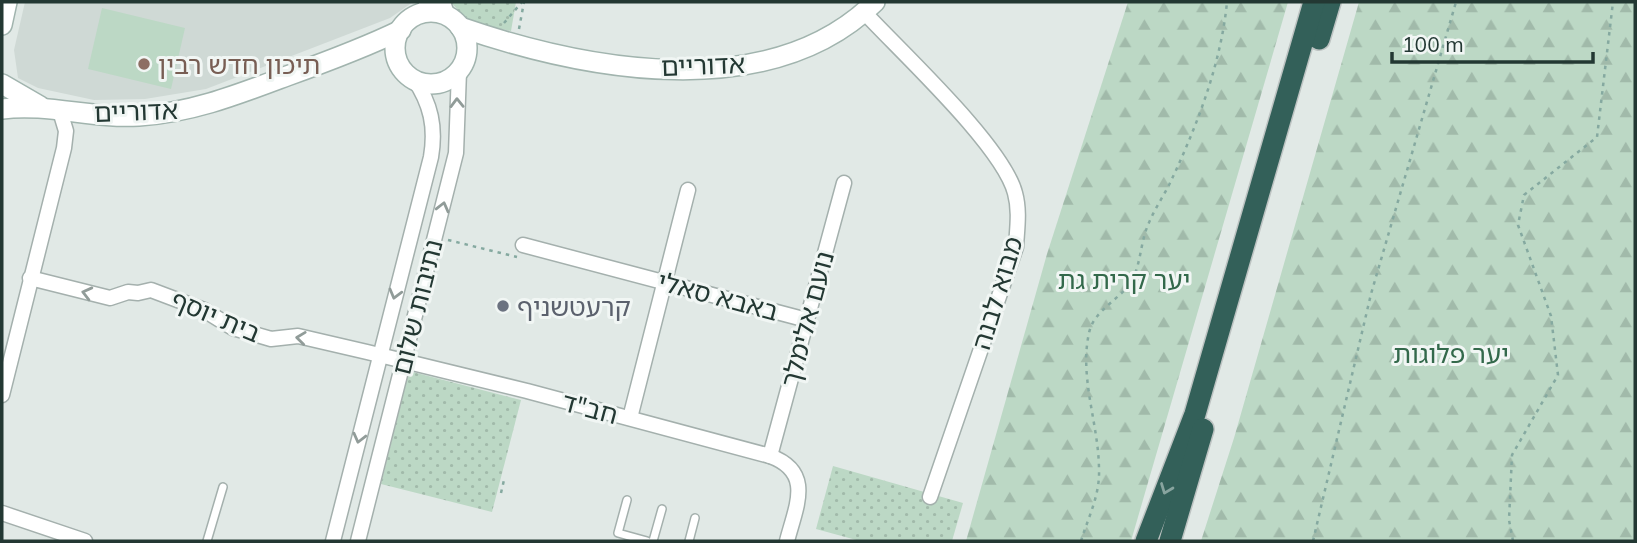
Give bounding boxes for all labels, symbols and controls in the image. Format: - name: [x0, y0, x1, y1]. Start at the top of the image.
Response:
- scale bar: [1392, 21, 1593, 65]
- text: 100 m: [1402, 31, 1464, 57]
- street label: אדוריים: [660, 47, 746, 83]
- place label: תיכון חדש רבין: [158, 48, 320, 81]
- marker: תיכון חדש רבין: [136, 56, 152, 72]
- street label: אדוריים: [93, 93, 179, 129]
- one-way arrow: [449, 97, 465, 107]
- one-way arrow: [435, 201, 449, 213]
- street label: מבוא לבנה: [964, 232, 1030, 354]
- street label: נתיבות שלום: [384, 236, 450, 378]
- street label: נועם אלימלך: [773, 248, 841, 390]
- park label: יער קרית גת: [1058, 263, 1190, 296]
- street label: באבא סאלי: [654, 264, 782, 328]
- street label: בית יוסף: [166, 282, 266, 350]
- one-way arrow: [81, 287, 93, 301]
- one-way arrow: [389, 288, 403, 300]
- place label: קרעטשניף: [517, 290, 631, 323]
- marker: קרעטשניף: [495, 298, 511, 314]
- one-way arrow: [295, 331, 307, 346]
- park label: יער פלוגות: [1393, 337, 1509, 370]
- street label: חב"ד: [559, 385, 621, 431]
- one-way arrow: [353, 432, 367, 444]
- one-way arrow: [1161, 482, 1175, 494]

